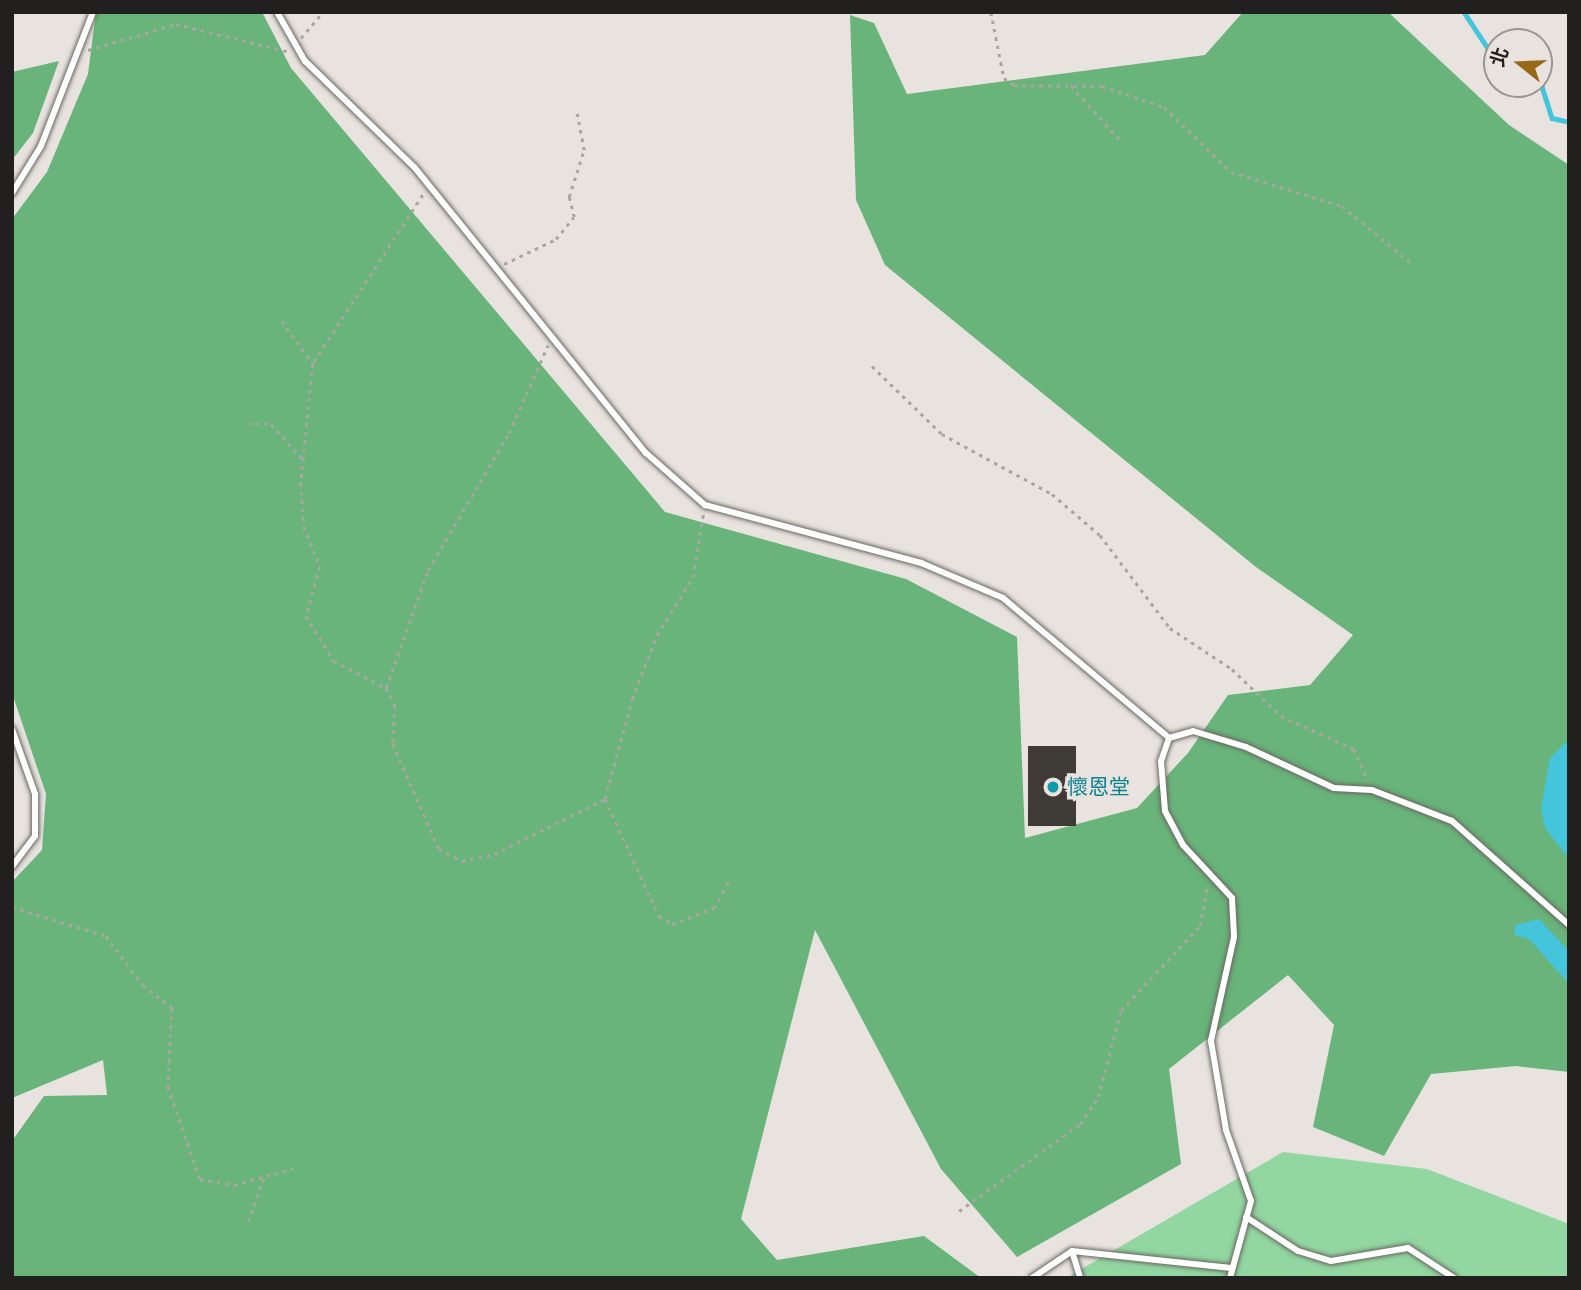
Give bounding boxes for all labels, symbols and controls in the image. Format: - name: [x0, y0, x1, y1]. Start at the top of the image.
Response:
- north arrow: [1483, 28, 1553, 98]
- text: 北: [1486, 44, 1513, 70]
- place label: 懷恩堂: [1067, 774, 1130, 800]
- marker: 懷恩堂: [1045, 779, 1061, 795]

